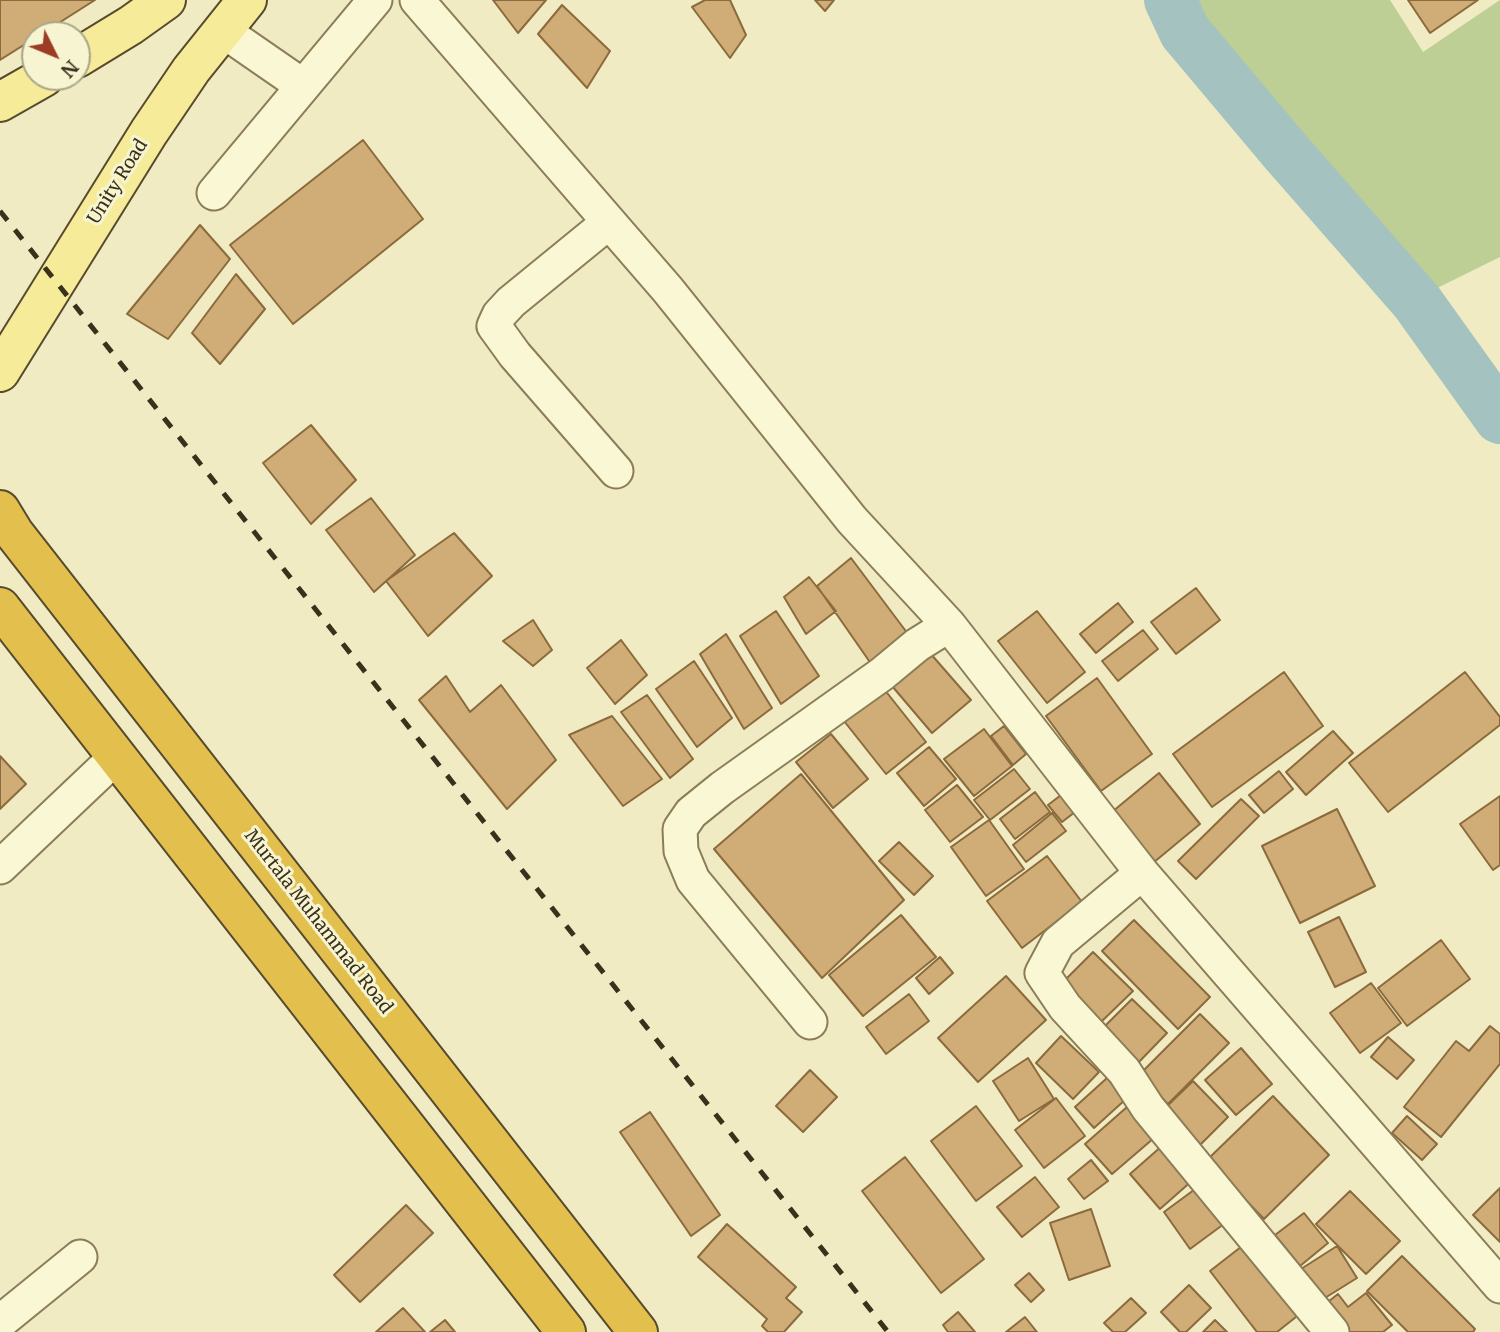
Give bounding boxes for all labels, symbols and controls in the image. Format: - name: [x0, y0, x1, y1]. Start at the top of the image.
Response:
- north arrow: [21, 21, 91, 91]
- text: N: [56, 55, 84, 83]
- street label: Unity Road: [83, 136, 153, 228]
- street label: Murtala Muhammad Road: [240, 826, 396, 1018]

